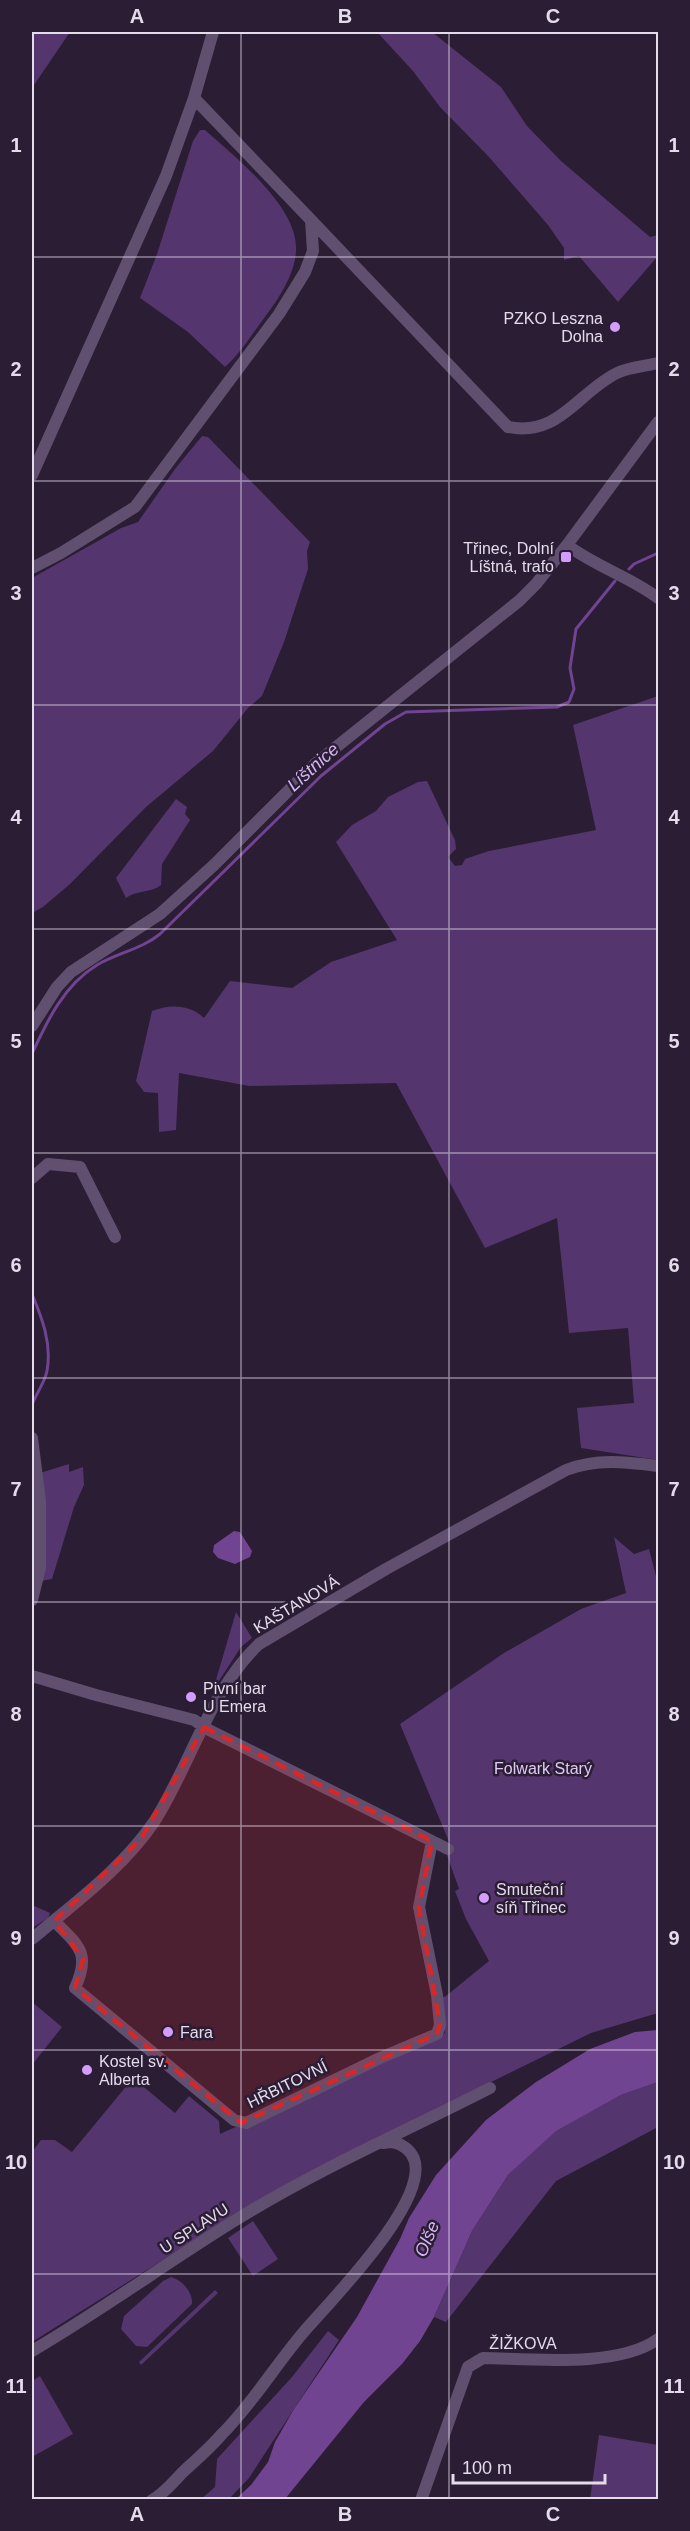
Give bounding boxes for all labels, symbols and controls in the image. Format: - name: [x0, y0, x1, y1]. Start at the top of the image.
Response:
- text: A: [130, 5, 144, 27]
- text: B: [338, 5, 352, 27]
- text: C: [546, 5, 560, 27]
- text: 1: [10, 134, 22, 156]
- text: 1: [668, 134, 680, 156]
- place label: PZKO Leszna Dolna: [503, 310, 603, 345]
- marker: PZKO Leszna Dolna: [608, 320, 622, 334]
- text: 2: [10, 358, 22, 380]
- text: 2: [668, 358, 680, 380]
- place label: Třinec, Dolní Líštná, trafo: [463, 540, 555, 575]
- marker: Třinec, Dolní Líštná, trafo: [559, 550, 573, 564]
- text: 3: [10, 582, 22, 604]
- text: 3: [668, 582, 680, 604]
- water label: Líštnice: [283, 739, 343, 795]
- text: 4: [10, 806, 22, 828]
- text: 4: [668, 806, 680, 828]
- text: 5: [10, 1030, 22, 1052]
- text: 5: [668, 1030, 680, 1052]
- text: 6: [10, 1254, 22, 1276]
- text: 6: [668, 1254, 680, 1276]
- text: 7: [10, 1478, 22, 1500]
- text: 7: [668, 1478, 680, 1500]
- street label: KAŠTANOVÁ: [250, 1571, 342, 1637]
- place label: Pivní bar U Emera: [203, 1680, 267, 1715]
- marker: Pivní bar U Emera: [184, 1690, 198, 1704]
- text: 8: [10, 1703, 22, 1725]
- text: 8: [668, 1703, 680, 1725]
- park label: Folwark Starý: [494, 1760, 592, 1777]
- place label: Smuteční síň Třinec: [496, 1881, 566, 1916]
- marker: Smuteční síň Třinec: [477, 1891, 491, 1905]
- text: 9: [10, 1927, 22, 1949]
- text: 9: [668, 1927, 680, 1949]
- place label: Fara: [180, 2024, 213, 2041]
- marker: Fara: [161, 2025, 175, 2039]
- place label: Kostel sv. Alberta: [99, 2053, 167, 2088]
- street label: HŘBITOVNÍ: [244, 2057, 330, 2111]
- marker: Kostel sv. Alberta: [80, 2063, 94, 2077]
- text: 10: [5, 2151, 27, 2173]
- text: 10: [663, 2151, 685, 2173]
- street label: U SPLAVU: [157, 2200, 232, 2257]
- water label: Olše: [411, 2218, 443, 2260]
- street label: ŽIŽKOVA: [489, 2334, 557, 2352]
- text: 11: [5, 2375, 27, 2397]
- text: 11: [663, 2375, 685, 2397]
- scale bar: [453, 2447, 604, 2485]
- text: 100 m: [462, 2458, 512, 2478]
- text: A: [130, 2503, 144, 2525]
- text: B: [338, 2503, 352, 2525]
- text: C: [546, 2503, 560, 2525]

